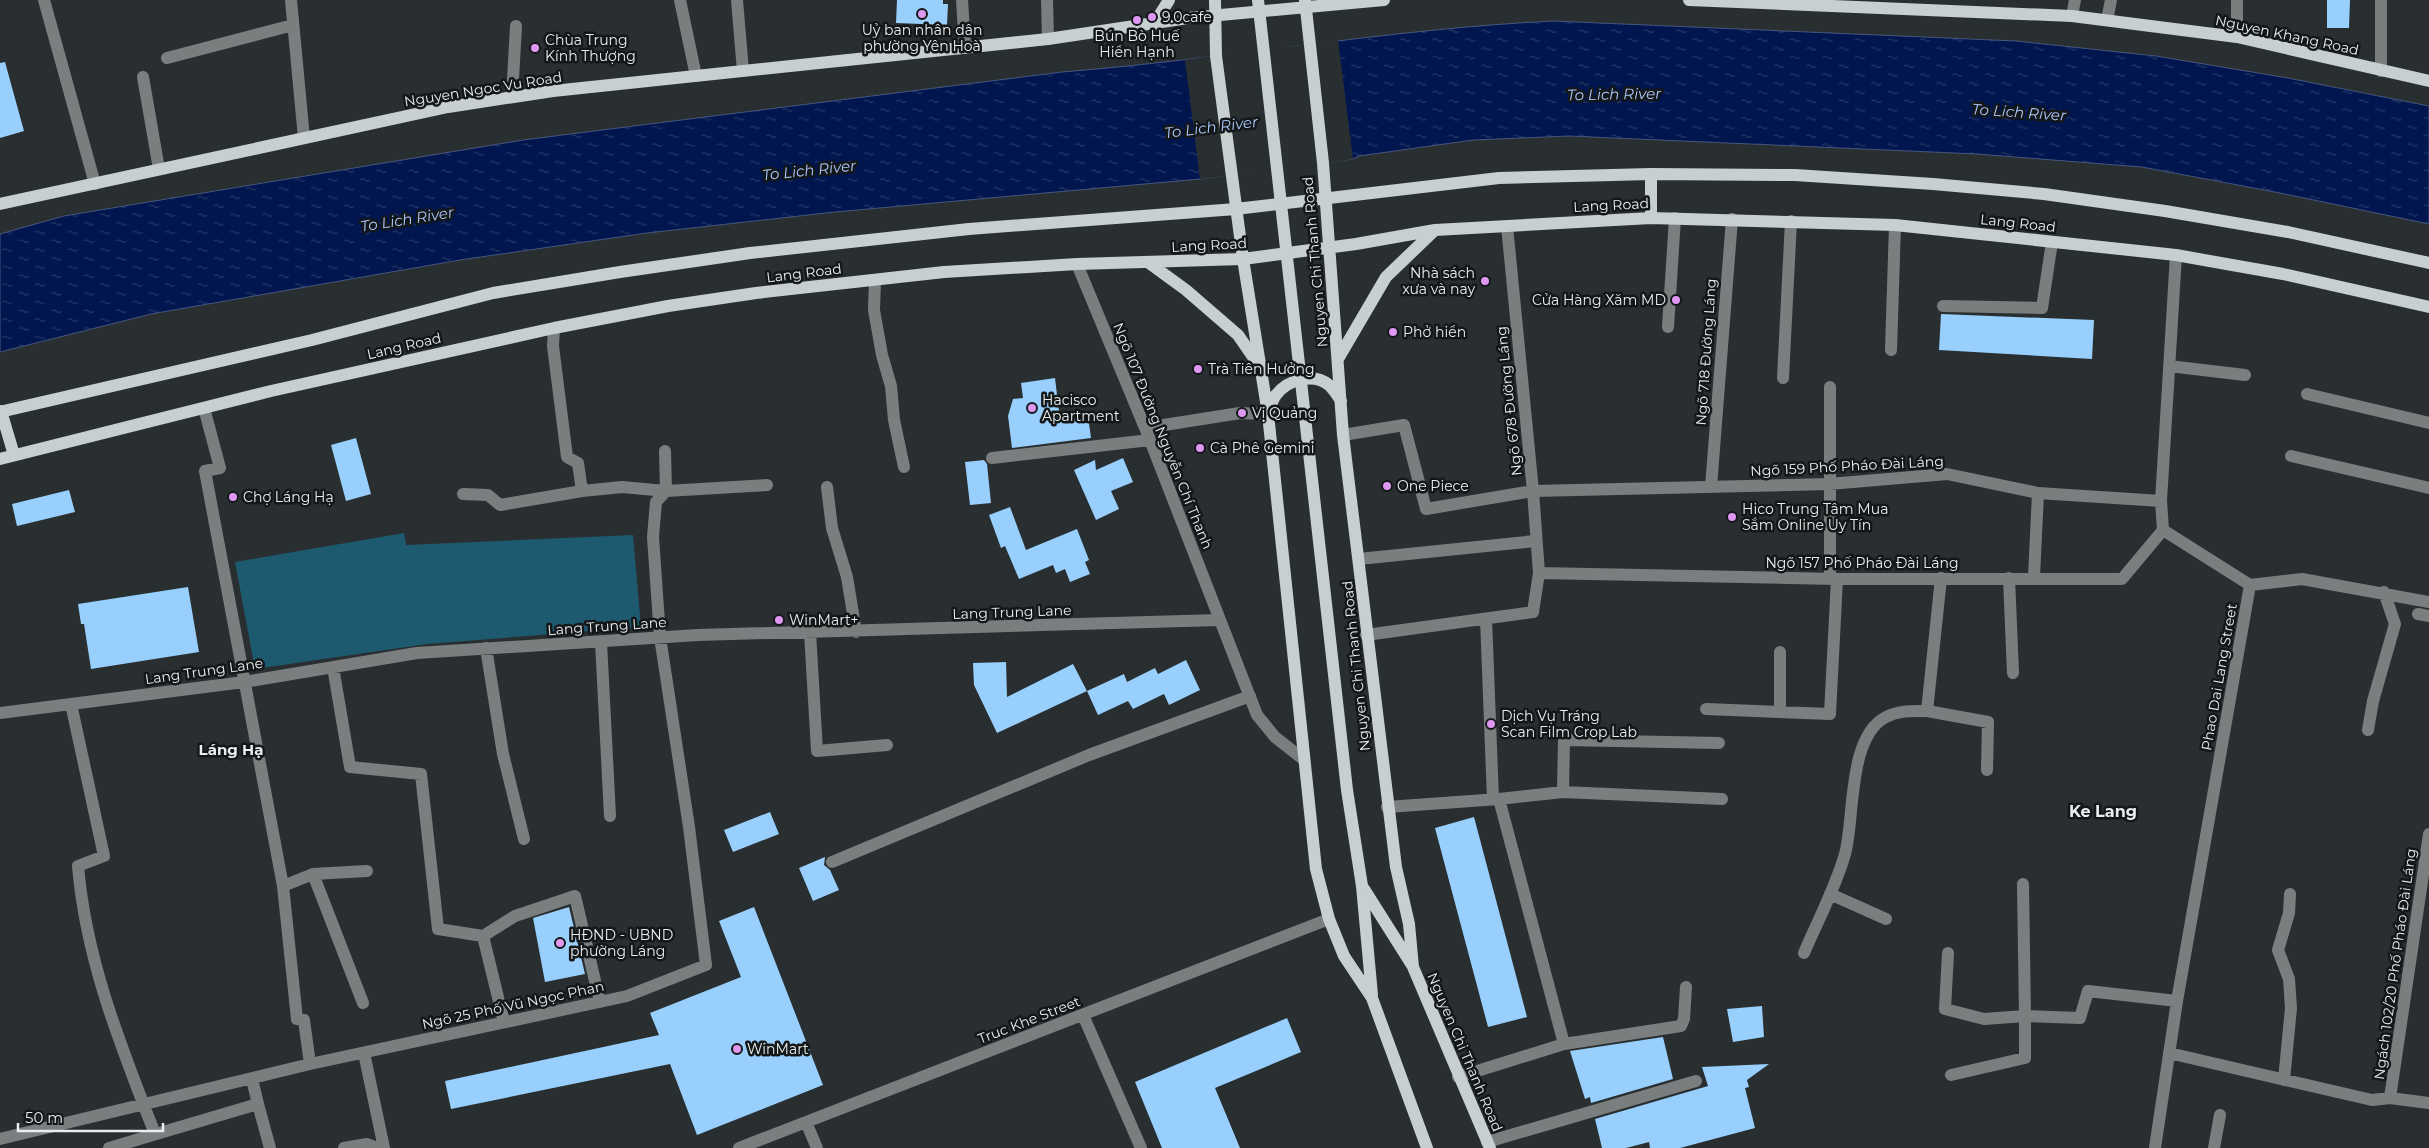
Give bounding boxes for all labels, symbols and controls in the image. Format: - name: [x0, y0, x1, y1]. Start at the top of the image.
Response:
- marker: Uỷ ban nhân dân phường Yên Hoà: [916, 8, 928, 20]
- place label: 9.0cafe: [1162, 8, 1212, 26]
- marker: 9.0cafe: [1146, 11, 1158, 23]
- street label: Nguyen Khang Road: [2214, 11, 2360, 59]
- marker: Bún Bò Huế Hiền Hạnh: [1131, 14, 1143, 26]
- place label: Uỷ ban nhân dân phường Yên Hoà: [862, 21, 982, 55]
- place label: Bún Bò Huế Hiền Hạnh: [1094, 27, 1180, 61]
- place label: Chùa Trung Kính Thượng: [545, 31, 636, 65]
- marker: Chùa Trung Kính Thượng: [529, 42, 541, 54]
- street label: Nguyen Ngoc Vu Road: [403, 68, 563, 110]
- water label: To Lich River: [1567, 84, 1662, 104]
- water label: To Lich River: [1971, 99, 2068, 125]
- water label: To Lich River: [1163, 112, 1260, 142]
- water label: To Lich River: [761, 156, 858, 184]
- street label: Nguyen Chi Thanh Road: [1299, 176, 1331, 348]
- street label: Lang Road: [1573, 194, 1649, 216]
- water label: To Lich River: [359, 202, 456, 236]
- street label: Lang Road: [1979, 210, 2057, 236]
- street label: Lang Road: [1171, 234, 1247, 256]
- street label: Lang Road: [765, 259, 843, 287]
- place label: Nhà sách xưa và nay: [1402, 264, 1475, 298]
- marker: Nhà sách xưa và nay: [1479, 275, 1491, 287]
- street label: Ngõ 718 Đường Láng: [1692, 278, 1720, 426]
- place label: Cửa Hàng Xăm MD: [1532, 291, 1666, 309]
- marker: Cửa Hàng Xăm MD: [1670, 294, 1682, 306]
- street label: Ngõ 107 Đường Nguyễn Chí Thanh: [1109, 320, 1217, 552]
- place label: Phở hiền: [1403, 323, 1466, 341]
- street label: Ngõ 678 Đường Láng: [1492, 325, 1526, 477]
- marker: Phở hiền: [1387, 326, 1399, 338]
- street label: Lang Road: [365, 329, 443, 363]
- place label: Trà Tiên Hưởng: [1208, 360, 1315, 378]
- marker: Trà Tiên Hưởng: [1192, 363, 1204, 375]
- place label: Hacisco Apartment: [1042, 391, 1120, 425]
- marker: Hacisco Apartment: [1026, 402, 1038, 414]
- place label: Vị Quảng: [1252, 404, 1317, 422]
- marker: Vị Quảng: [1236, 407, 1248, 419]
- place label: Cà Phê Gemini: [1210, 439, 1315, 457]
- marker: Cà Phê Gemini: [1194, 442, 1206, 454]
- street label: Ngõ 159 Phố Pháo Đài Láng: [1750, 452, 1944, 480]
- place label: One Piece: [1397, 477, 1469, 495]
- marker: One Piece: [1381, 480, 1393, 492]
- place label: Chợ Láng Hạ: [243, 488, 334, 506]
- marker: Chợ Láng Hạ: [227, 491, 239, 503]
- place label: Hico Trung Tâm Mua Sắm Online Uy Tín: [1742, 500, 1888, 534]
- marker: Hico Trung Tâm Mua Sắm Online Uy Tín: [1726, 511, 1738, 523]
- street label: Ngõ 157 Phố Pháo Đài Láng: [1765, 554, 1959, 572]
- street label: Nguyen Chi Thanh Road: [1338, 580, 1374, 752]
- street label: Lang Trung Lane: [952, 601, 1072, 623]
- street label: Phao Dai Lang Street: [2197, 602, 2241, 752]
- place label: WinMart+: [789, 611, 859, 629]
- street label: Lang Trung Lane: [547, 613, 667, 639]
- marker: WinMart+: [773, 614, 785, 626]
- street label: Lang Trung Lane: [144, 654, 264, 688]
- place label: Dịch Vụ Tráng Scan Film Crop Lab: [1501, 707, 1637, 741]
- marker: Dịch Vụ Tráng Scan Film Crop Lab: [1485, 718, 1497, 730]
- district label: Láng Hạ: [199, 740, 263, 759]
- district label: Ke Lang: [2069, 802, 2137, 821]
- street label: Ngách 102/20 Phố Pháo Đài Láng: [2370, 847, 2420, 1081]
- place label: HĐND - UBND phường Láng: [570, 926, 673, 960]
- marker: HĐND - UBND phường Láng: [554, 937, 566, 949]
- street label: Nguyen Chi Thanh Road: [1423, 970, 1507, 1134]
- street label: Ngõ 25 Phố Vũ Ngọc Phan: [420, 977, 606, 1033]
- street label: Truc Khe Street: [975, 992, 1083, 1048]
- place label: WinMart: [747, 1040, 809, 1058]
- marker: WinMart: [731, 1043, 743, 1055]
- scale bar: [18, 1100, 162, 1132]
- text: 50 m: [25, 1108, 63, 1127]

